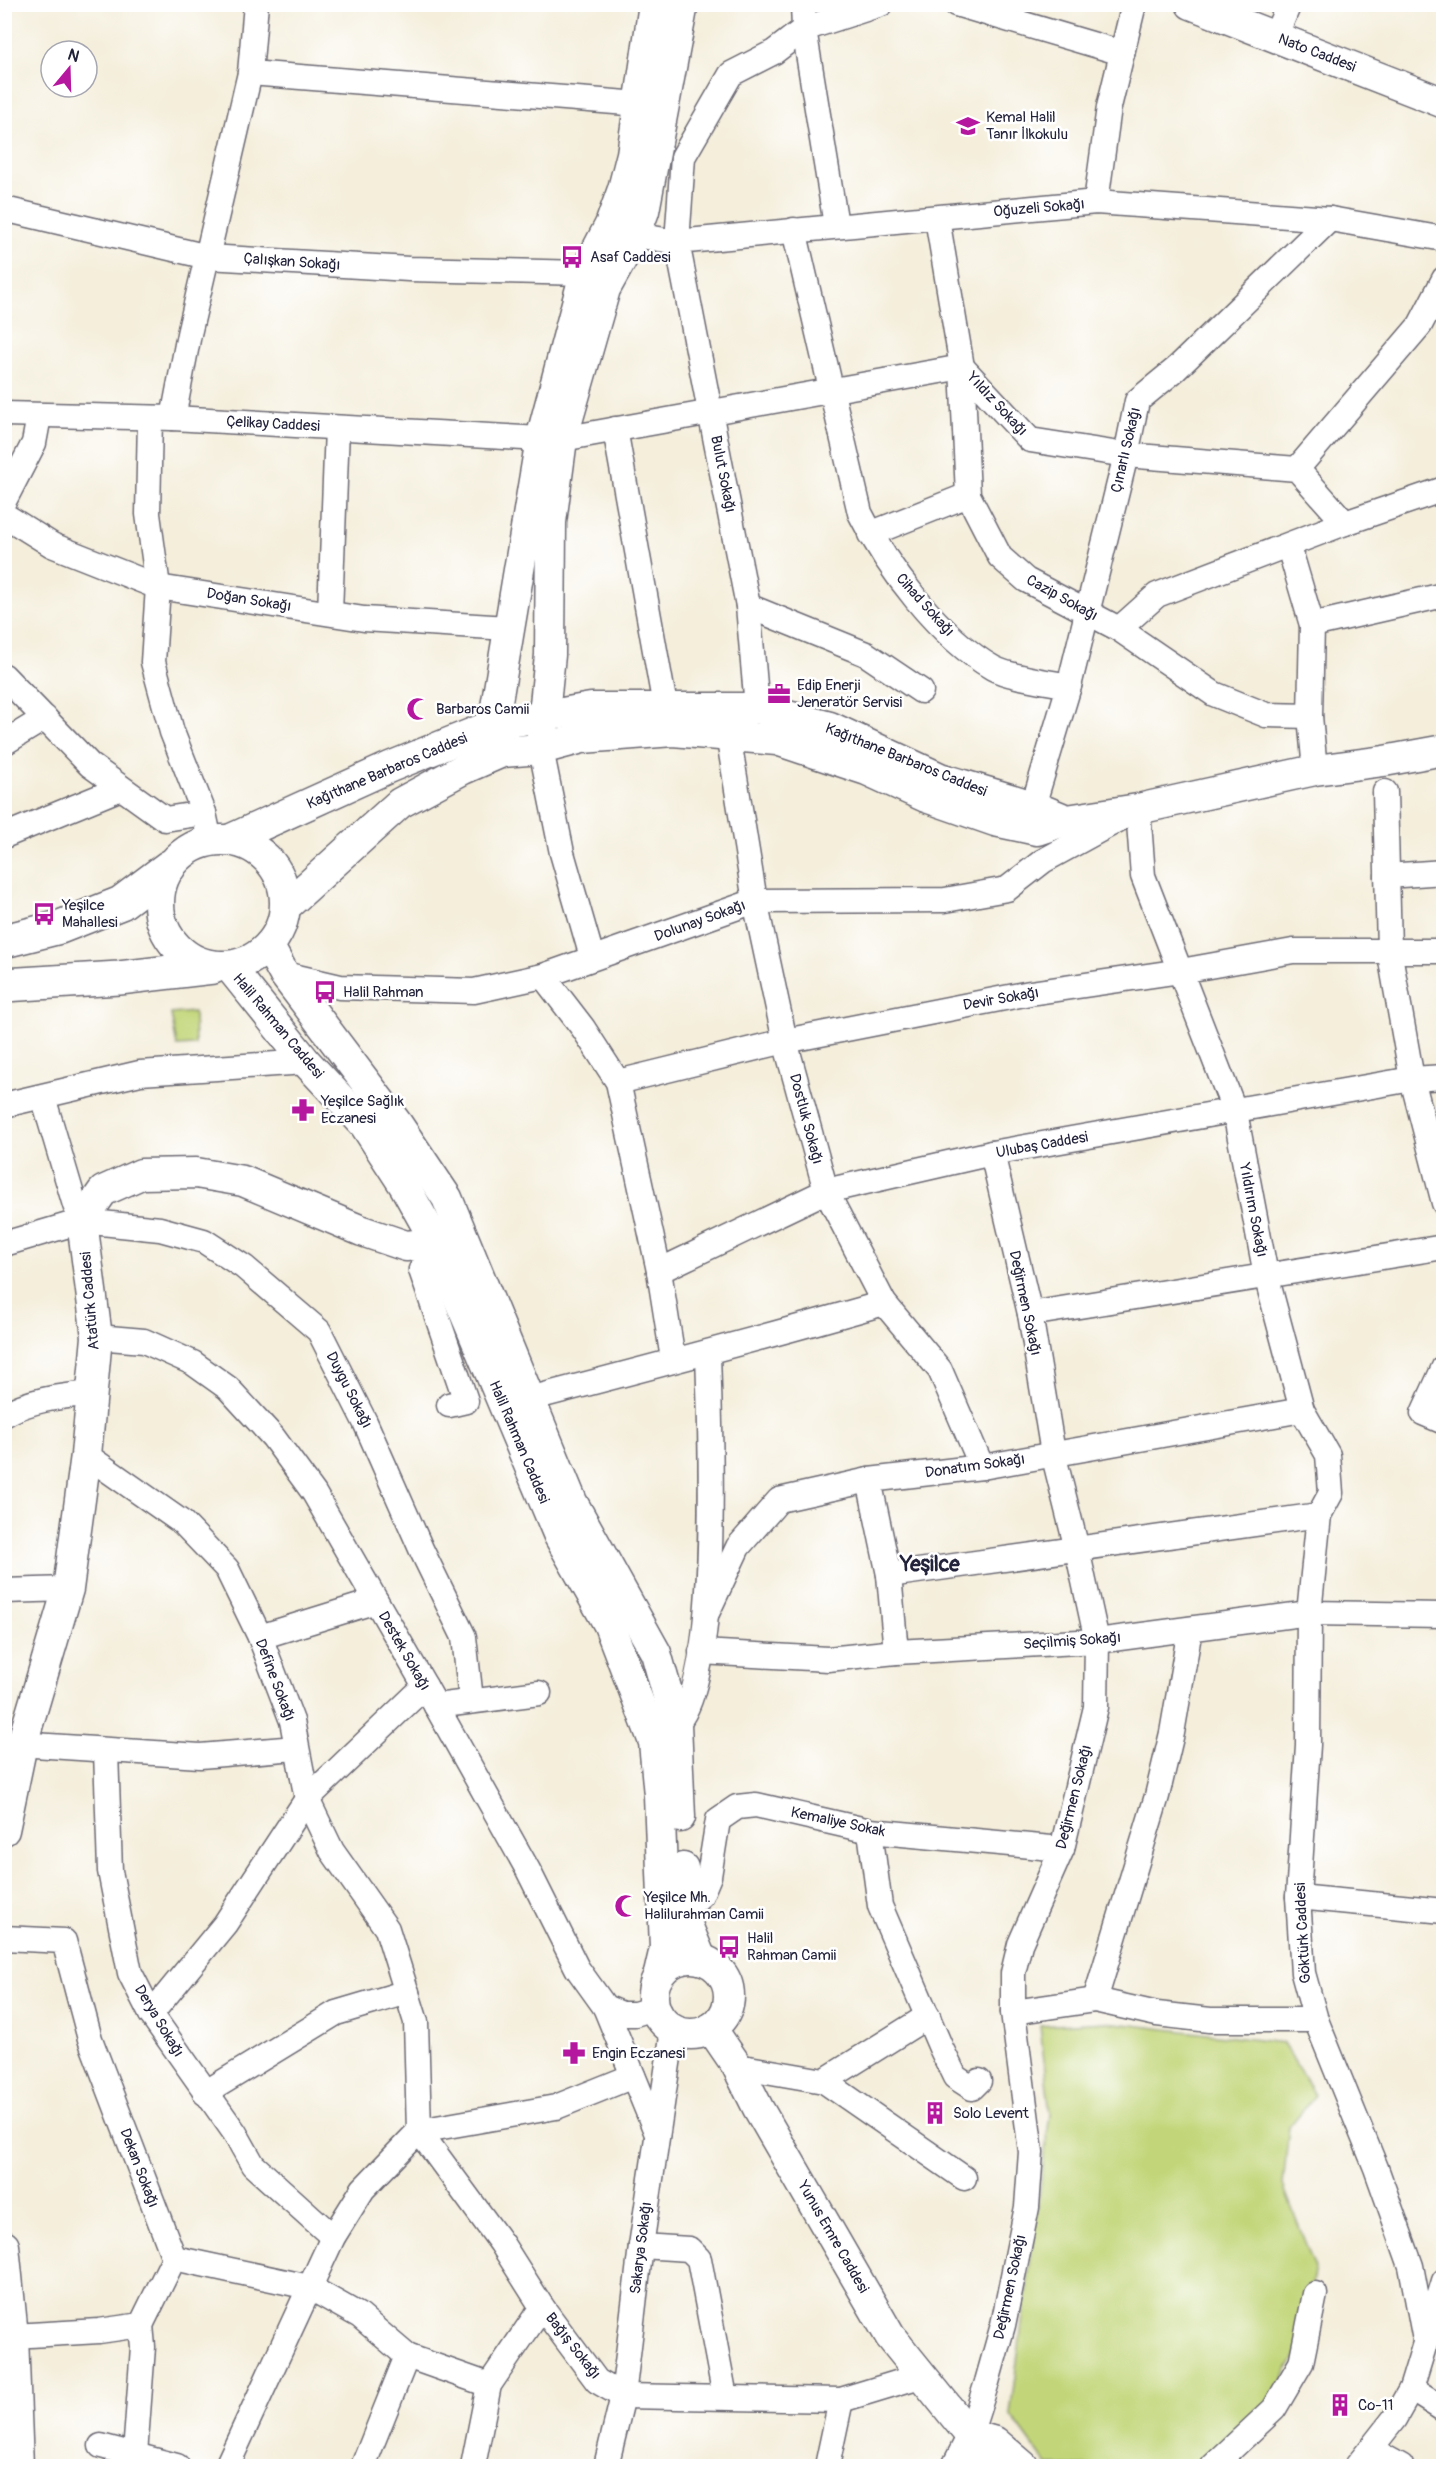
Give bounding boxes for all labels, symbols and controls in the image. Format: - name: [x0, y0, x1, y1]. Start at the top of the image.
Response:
- street label: Nato Caddesi: [1275, 29, 1359, 77]
- north arrow: [39, 39, 99, 99]
- text: N: [65, 45, 82, 67]
- place label: Kemal Halil Tanır İlkokulu: [986, 108, 1068, 144]
- school or university icon: Kemal Halil Tanır İlkokulu: [955, 113, 981, 139]
- street label: Oğuzeli Sokağı: [993, 195, 1085, 221]
- bus stop icon: Asaf Caddesi: [559, 244, 585, 270]
- place label: Asaf Caddesi: [590, 248, 671, 267]
- street label: Çalışkan Sokağı: [243, 249, 341, 275]
- street label: Yıldız Sokağı: [962, 367, 1031, 440]
- street label: Çınarlı Sokağı: [1107, 405, 1145, 495]
- street label: Çelikay Caddesi: [226, 412, 321, 436]
- street label: Bulut Sokağı: [706, 434, 740, 514]
- street label: Cihad Sokağı: [892, 569, 958, 641]
- street label: Cazip Sokağı: [1023, 571, 1101, 625]
- street label: Doğan Sokağı: [205, 584, 293, 616]
- place label: Edip Enerji Jeneratör Servisi: [797, 676, 903, 712]
- office icon: Edip Enerji Jeneratör Servisi: [766, 681, 792, 707]
- mosque icon: Barbaros Camii: [405, 696, 431, 722]
- place label: Barbaros Camii: [436, 700, 529, 719]
- street label: Kağıthane Barbaros Caddesi: [822, 719, 990, 801]
- street label: Kağıthane Barbaros Caddesi: [304, 728, 471, 813]
- place label: Yeşilce Mahallesi: [61, 896, 118, 932]
- street label: Dolunay Sokağı: [652, 896, 748, 946]
- bus stop icon: Yeşilce Mahallesi: [31, 901, 57, 927]
- street label: Halil Rahman Caddesi: [228, 969, 328, 1083]
- bus stop icon: Halil Rahman: [312, 979, 338, 1005]
- place label: Halil Rahman: [343, 983, 424, 1002]
- street label: Devir Sokağı: [962, 983, 1040, 1015]
- street label: Dostluk Sokağı: [785, 1072, 827, 1166]
- place label: Yeşilce Sağlık Eczanesi: [320, 1092, 405, 1128]
- pharmacy icon: Yeşilce Sağlık Eczanesi: [290, 1097, 316, 1123]
- street label: Ulubaş Caddesi: [994, 1127, 1090, 1162]
- street label: Yıldırım Sokağı: [1234, 1160, 1271, 1259]
- street label: Değirmen Sokağı: [1005, 1249, 1045, 1357]
- street label: Atatürk Caddesi: [76, 1251, 104, 1351]
- street label: Duygu Sokağı: [322, 1349, 376, 1431]
- street label: Halil Rahman Caddesi: [485, 1378, 554, 1507]
- street label: Donatım Sokağı: [924, 1450, 1026, 1482]
- district label: Yeşilce: [899, 1551, 960, 1578]
- street label: Destek Sokağı: [374, 1608, 434, 1694]
- street label: Seçilmiş Sokağı: [1022, 1628, 1122, 1654]
- street label: Define Sokağı: [251, 1636, 299, 1724]
- street label: Değirmen Sokağı: [1052, 1743, 1096, 1851]
- street label: Kemaliye Sokak: [789, 1803, 888, 1841]
- street label: Göktürk Caddesi: [1291, 1882, 1315, 1984]
- place label: Yeşilce Mh. Halilurahman Camii: [643, 1888, 764, 1924]
- mosque icon: Yeşilce Mh. Halilurahman Camii: [613, 1893, 639, 1919]
- place label: Halil Rahman Camii: [747, 1929, 837, 1965]
- bus stop icon: Halil Rahman Camii: [716, 1934, 742, 1960]
- street label: Derya Sokağı: [130, 1982, 188, 2060]
- pharmacy icon: Engin Eczanesi: [561, 2040, 587, 2066]
- place label: Engin Eczanesi: [592, 2044, 685, 2063]
- building icon: Solo Levent: [922, 2100, 948, 2126]
- place label: Solo Levent: [953, 2104, 1030, 2123]
- street label: Dekan Sokağı: [115, 2126, 163, 2210]
- street label: Yunus Emre Caddesi: [793, 2177, 873, 2297]
- street label: Sakarya Sokağı: [626, 2201, 656, 2295]
- street label: Değirmen Sokağı: [990, 2233, 1030, 2341]
- street label: Bağış Sokağı: [541, 2309, 605, 2383]
- building icon: Co-11: [1327, 2392, 1353, 2418]
- place label: Co-11: [1358, 2396, 1393, 2415]

